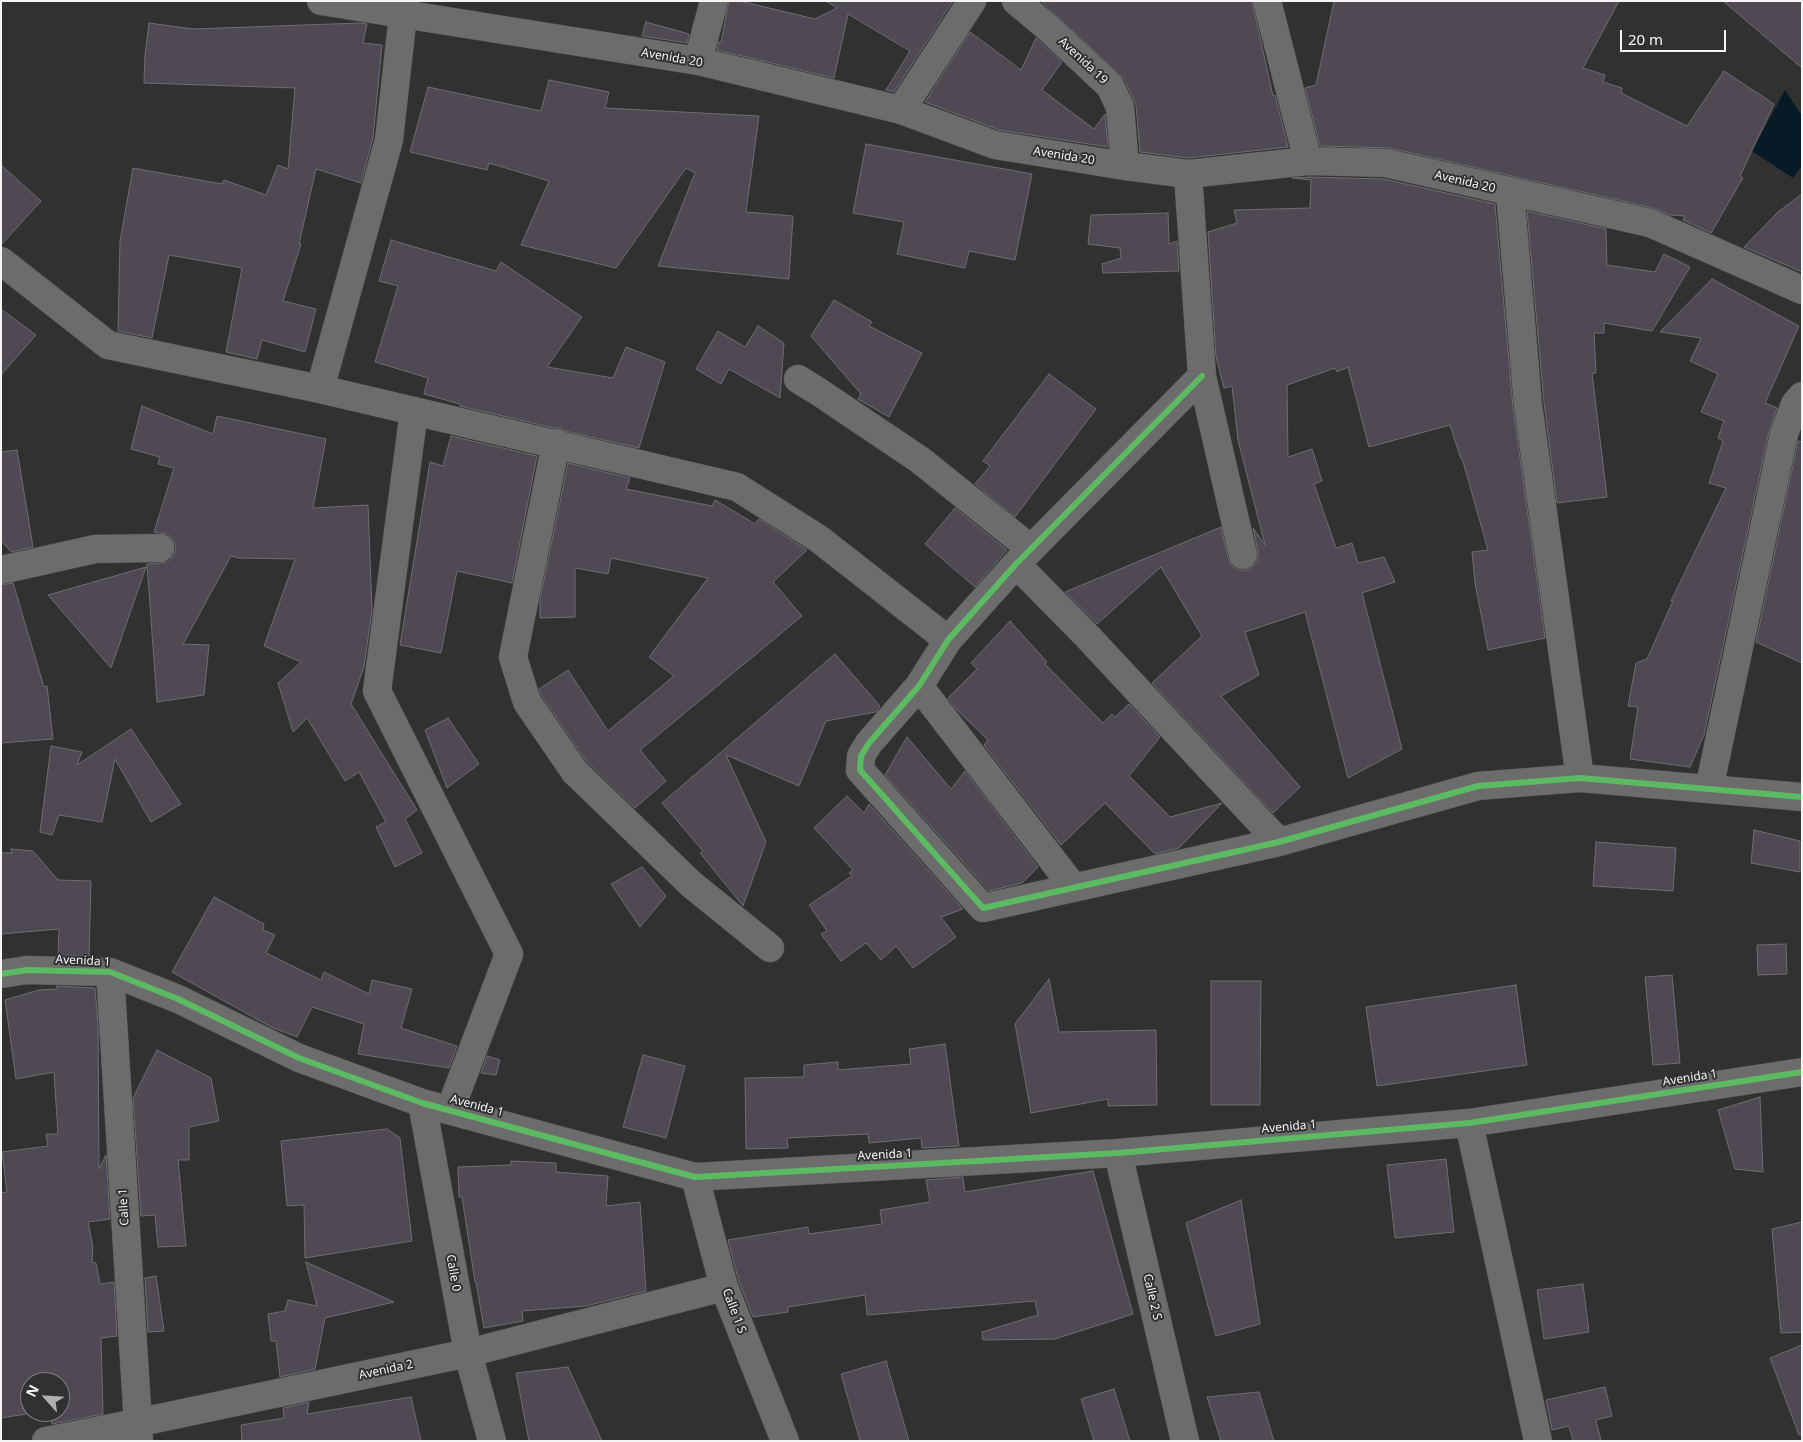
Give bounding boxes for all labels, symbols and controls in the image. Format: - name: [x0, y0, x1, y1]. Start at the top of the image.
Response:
- scale bar: [1623, 20, 1729, 52]
- text: 20 m: [1628, 29, 1663, 49]
- street label: Avenida 19: [1055, 35, 1111, 87]
- street label: Avenida 20: [640, 46, 704, 70]
- street label: Avenida 20: [1032, 144, 1096, 168]
- street label: Avenida 20: [1433, 168, 1497, 196]
- street label: Avenida 1: [55, 952, 111, 970]
- street label: Avenida 1: [1662, 1067, 1718, 1089]
- street label: Avenida 1: [449, 1092, 505, 1120]
- street label: Avenida 1: [1261, 1117, 1317, 1137]
- street label: Avenida 1: [857, 1146, 913, 1164]
- street label: Calle 1: [116, 1188, 132, 1226]
- street label: Calle 0: [443, 1253, 463, 1293]
- street label: Calle 2 S: [1140, 1272, 1164, 1322]
- street label: Calle 1 S: [719, 1286, 749, 1336]
- street label: Avenida 2: [358, 1357, 414, 1383]
- north arrow: [20, 1372, 70, 1422]
- text: N: [21, 1381, 43, 1400]

